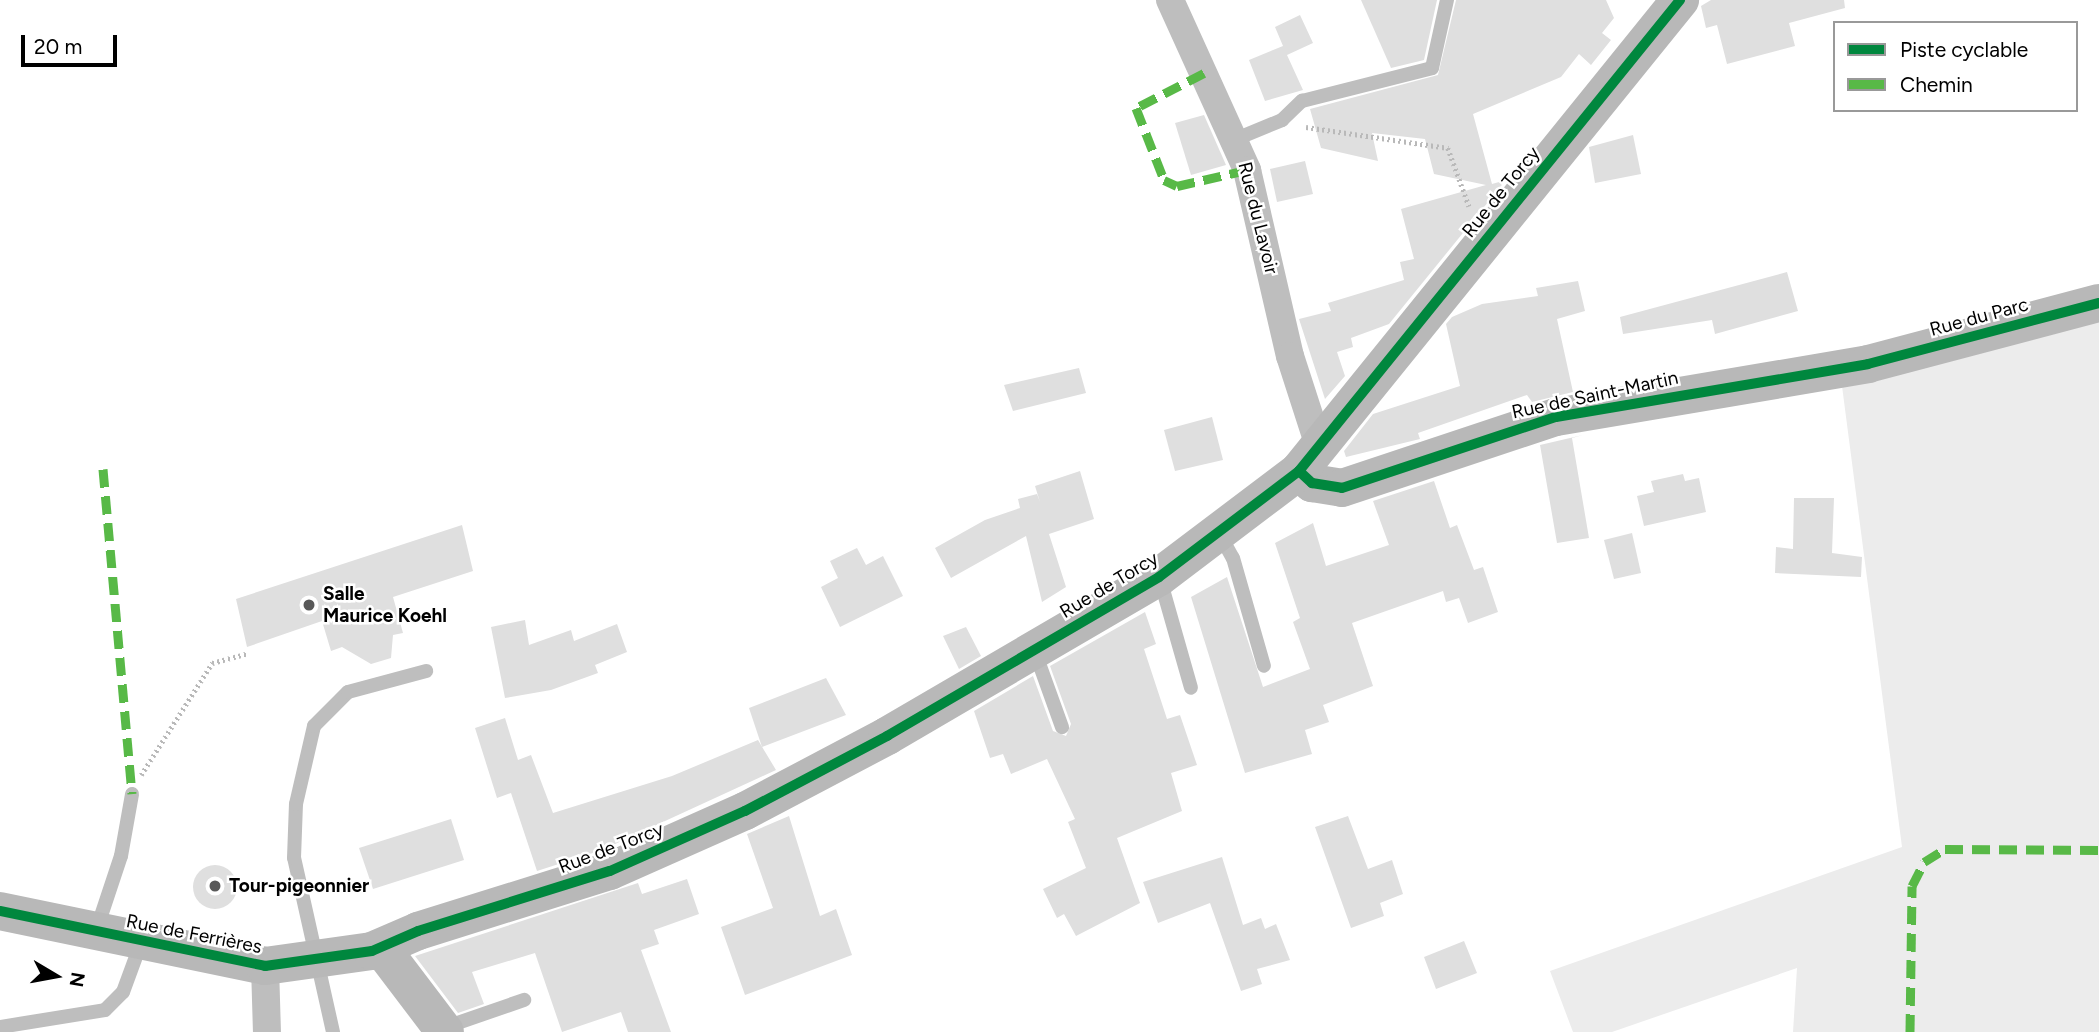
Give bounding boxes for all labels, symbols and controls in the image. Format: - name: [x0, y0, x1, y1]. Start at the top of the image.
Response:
- scale bar: [24, 21, 121, 65]
- legend: [1833, 21, 2078, 112]
- text: 20 m: [34, 34, 82, 59]
- text: Piste cyclable: [1900, 37, 2028, 62]
- text: Chemin: [1900, 72, 1973, 97]
- street label: Rue de Torcy: [1457, 142, 1545, 242]
- street label: Rue du Lavoir: [1233, 159, 1283, 277]
- street label: Rue du Parc: [1927, 293, 2031, 341]
- street label: Rue de Saint-Martin: [1510, 366, 1680, 424]
- street label: Rue de Torcy: [1056, 547, 1162, 623]
- place label: Salle Maurice Koehl: [323, 583, 447, 627]
- marker: Salle Maurice Koehl: [301, 597, 317, 613]
- street label: Rue de Torcy: [555, 818, 667, 878]
- place label: Tour-pigeonnier: [229, 875, 369, 897]
- marker: Tour-pigeonnier: [207, 878, 223, 894]
- street label: Rue de Ferrières: [124, 910, 264, 958]
- north arrow: [21, 941, 91, 1011]
- text: N: [65, 971, 90, 989]

